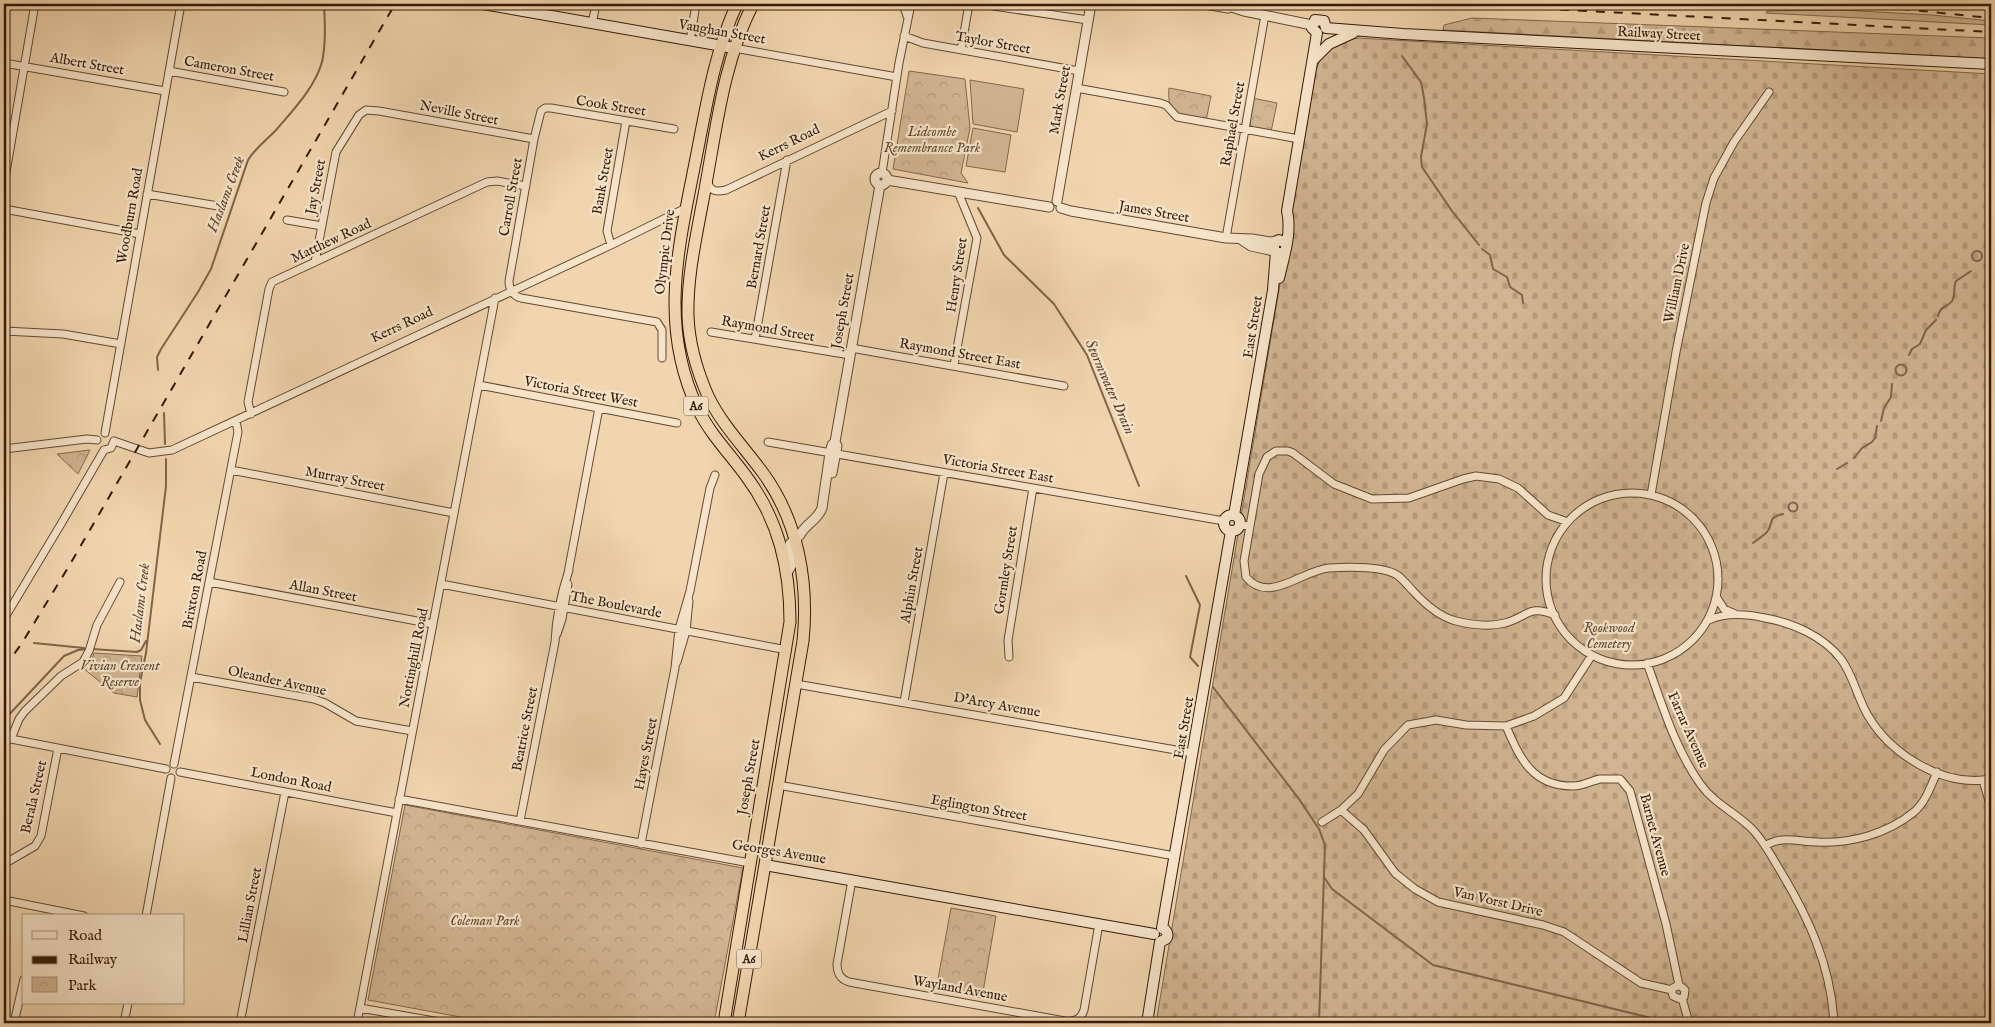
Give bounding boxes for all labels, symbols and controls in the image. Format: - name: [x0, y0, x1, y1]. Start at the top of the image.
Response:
- street label: Vaughan Street: [676, 15, 767, 49]
- street label: Railway Street: [1617, 23, 1701, 45]
- street label: Taylor Street: [954, 28, 1032, 58]
- street label: Albert Street: [48, 48, 126, 79]
- street label: Cameron Street: [183, 52, 276, 86]
- street label: Mark Street: [1045, 64, 1075, 136]
- street label: Raphael Street: [1217, 80, 1249, 168]
- street label: Cook Street: [575, 92, 647, 120]
- street label: Neville Street: [418, 97, 500, 130]
- street label: Kerrs Road: [755, 120, 823, 166]
- park label: Lidcombe Remembrance Park: [884, 123, 981, 157]
- street label: Bank Street: [588, 146, 618, 216]
- water label: Haslams Creek: [202, 153, 249, 236]
- street label: Carroll Street: [495, 156, 527, 238]
- street label: Jay Street: [301, 158, 330, 218]
- street label: Woodburn Road: [113, 166, 147, 265]
- street label: James Street: [1115, 197, 1191, 227]
- street label: Bernard Street: [743, 204, 775, 290]
- street label: Olympic Drive: [651, 208, 679, 296]
- street label: Matthew Road: [288, 214, 375, 267]
- street label: Henry Street: [942, 236, 972, 314]
- street label: William Drive: [1660, 241, 1694, 325]
- street label: Joseph Street: [827, 271, 859, 352]
- street label: East Street: [1239, 294, 1267, 360]
- street label: Kerrs Road: [368, 303, 436, 347]
- street label: Raymond Street: [720, 312, 816, 346]
- street label: Raymond Street East: [898, 334, 1022, 374]
- water label: Stormwater Drain: [1081, 337, 1139, 437]
- street label: Victoria Street West: [521, 372, 640, 412]
- road number: A6: [684, 396, 708, 416]
- street label: Victoria Street East: [940, 450, 1055, 488]
- street label: Murray Street: [303, 462, 387, 496]
- street label: Gormley Street: [990, 524, 1022, 616]
- street label: Alphin Street: [896, 545, 928, 626]
- street label: Brixton Road: [179, 549, 212, 631]
- water label: Haslams Creek: [126, 562, 154, 645]
- street label: Allan Street: [287, 575, 359, 606]
- street label: The Boulevarde: [569, 587, 664, 623]
- street label: Nottinghill Road: [396, 606, 433, 709]
- park label: Rookwood Cemetery: [1583, 619, 1636, 653]
- park label: Vivian Crescent Reserve: [80, 657, 160, 691]
- street label: Oleander Avenue: [226, 662, 328, 700]
- street label: Beatrice Street: [508, 685, 542, 773]
- street label: D'Arcy Avenue: [952, 689, 1042, 722]
- street label: Farrar Avenue: [1663, 689, 1713, 772]
- street label: East Street: [1170, 695, 1198, 761]
- street label: Hayes Street: [630, 716, 662, 792]
- street label: Joseph Street: [733, 737, 765, 818]
- street label: Berala Street: [17, 758, 51, 835]
- street label: London Road: [249, 763, 334, 797]
- street label: Eglington Street: [929, 791, 1029, 825]
- street label: Barnet Avenue: [1635, 792, 1675, 879]
- street label: Georges Avenue: [731, 836, 828, 868]
- street label: Lillian Street: [234, 866, 266, 944]
- street label: Van Vorst Drive: [1451, 883, 1545, 921]
- park label: Coleman Park: [450, 912, 520, 930]
- legend: [22, 914, 185, 1004]
- text: Road: [68, 926, 103, 945]
- text: Railway: [68, 950, 118, 969]
- road number: A6: [736, 950, 762, 969]
- street label: Wayland Avenue: [911, 972, 1009, 1006]
- text: Park: [68, 976, 98, 995]

